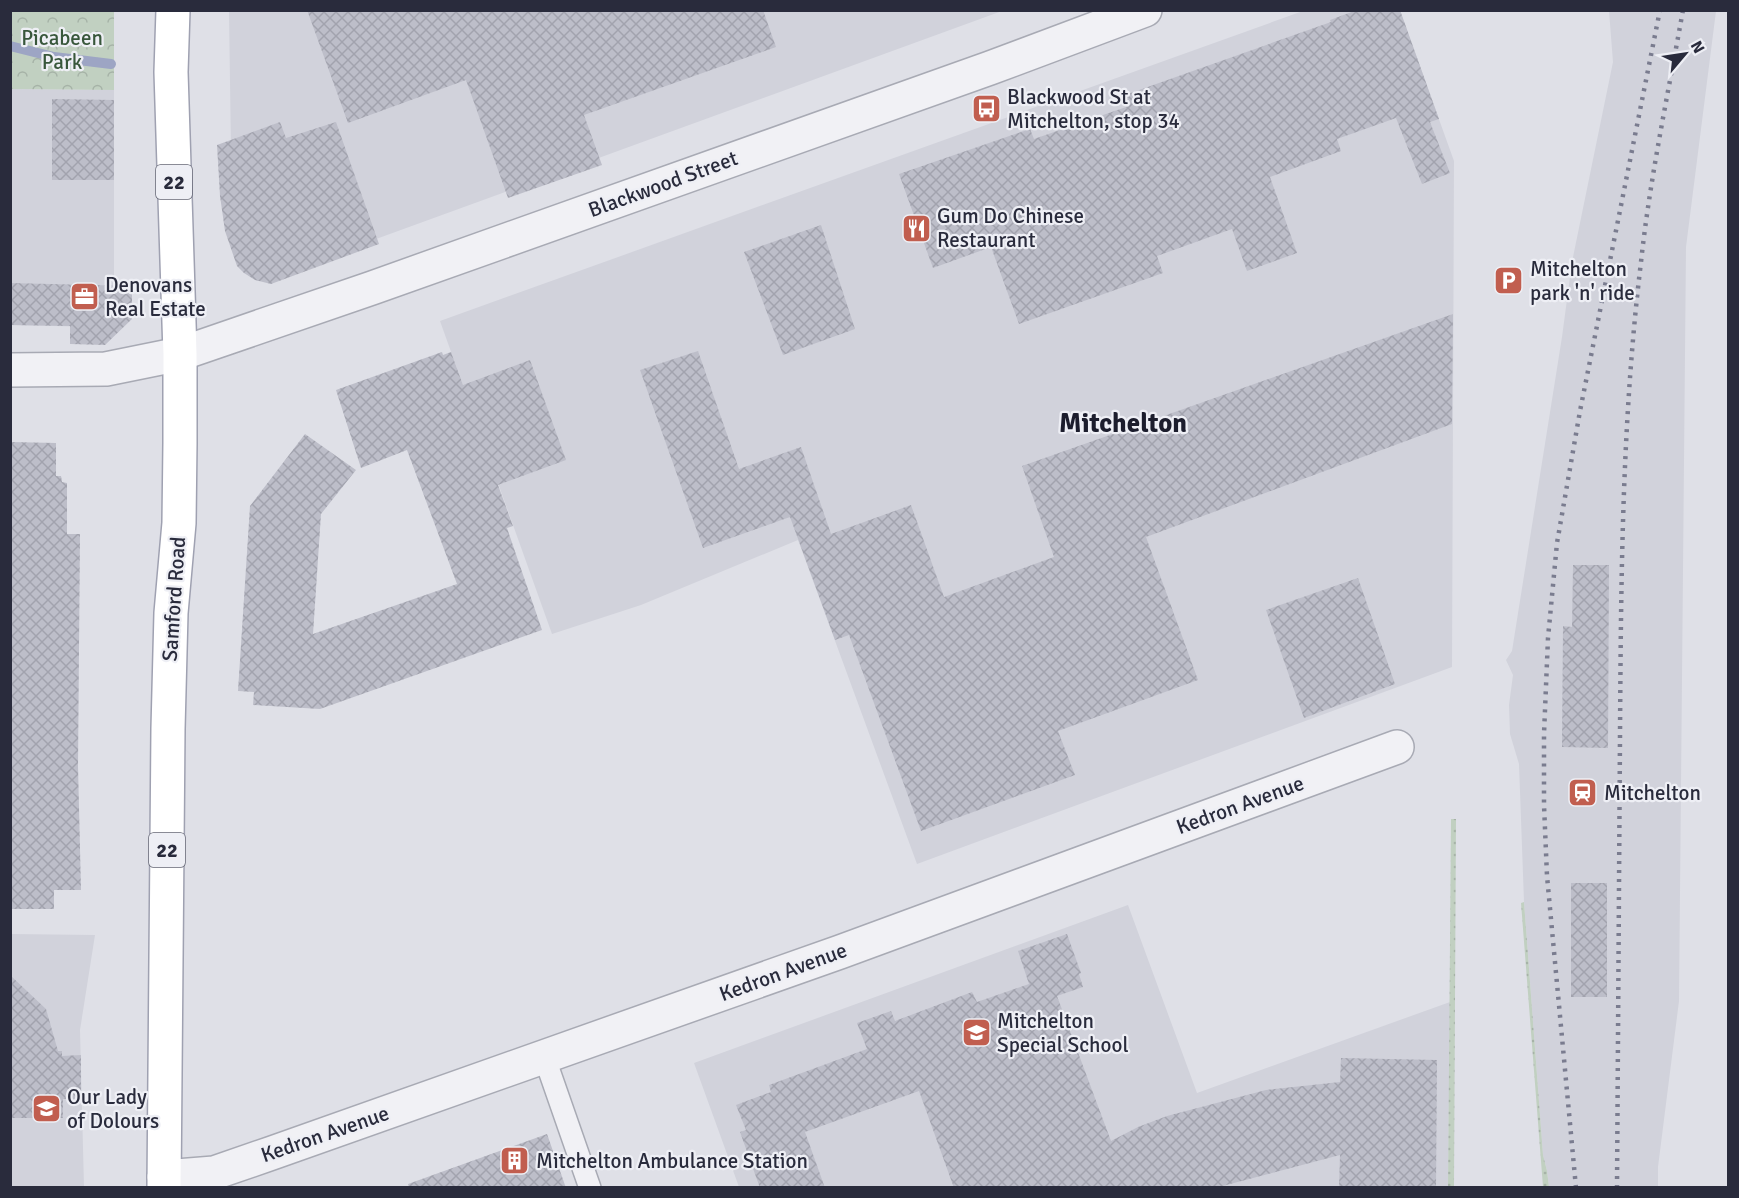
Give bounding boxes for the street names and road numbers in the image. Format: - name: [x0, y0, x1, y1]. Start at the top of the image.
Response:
- street label: Blackwood Street: [585, 145, 741, 223]
- road number: 22: [156, 165, 192, 199]
- street label: Samford Road: [157, 536, 191, 662]
- street label: Kedron Avenue: [1173, 770, 1307, 840]
- road number: 22: [149, 833, 185, 867]
- street label: Kedron Avenue: [716, 937, 850, 1007]
- street label: Kedron Avenue: [257, 1100, 393, 1168]

